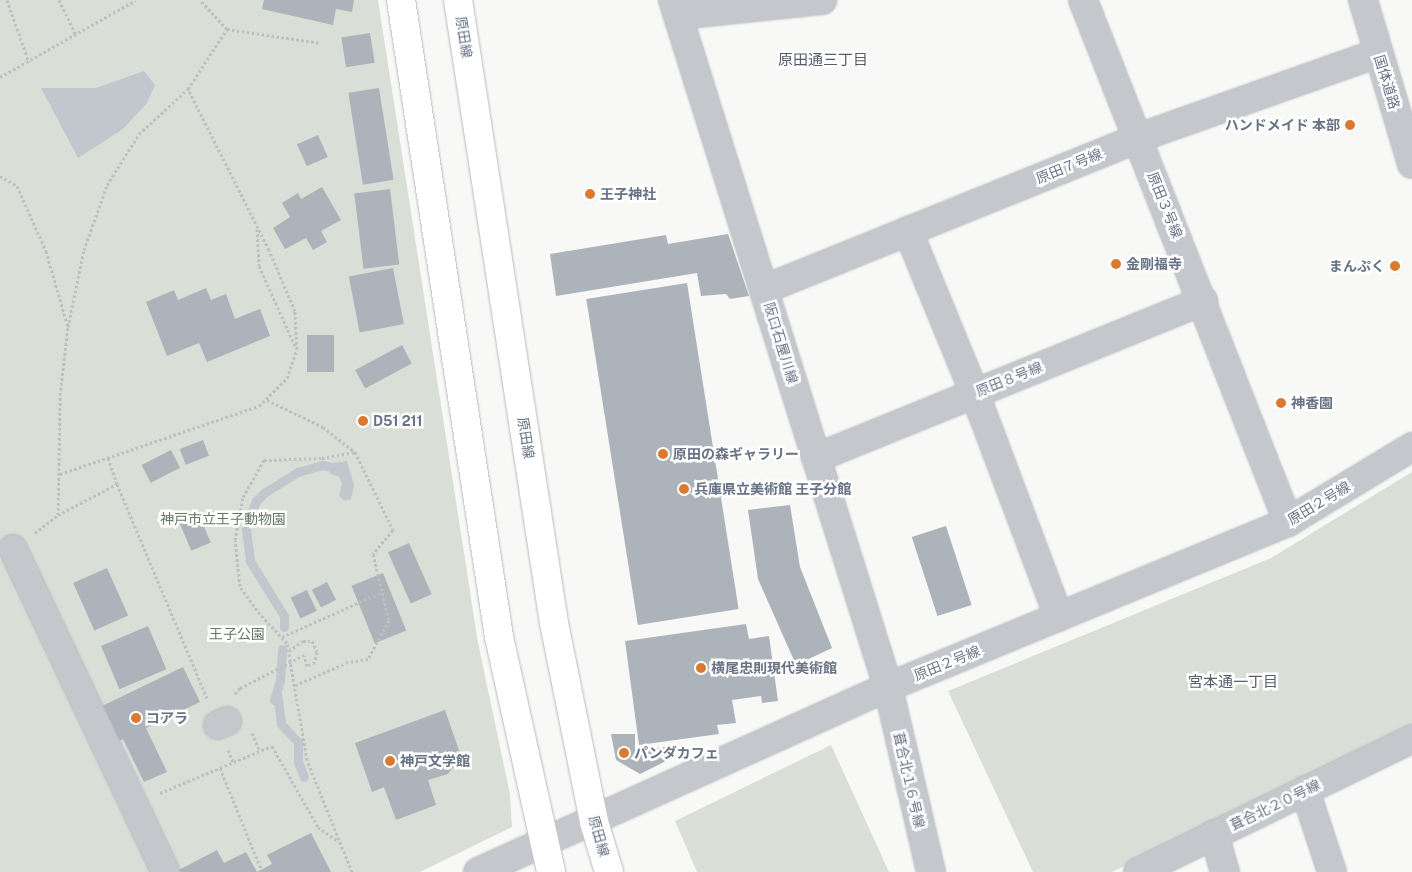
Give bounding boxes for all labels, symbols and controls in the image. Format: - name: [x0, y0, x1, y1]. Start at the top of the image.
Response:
- street label: 原田線: [452, 15, 476, 59]
- district label: 原田通三丁目: [778, 51, 868, 69]
- street label: 国体道路: [1371, 53, 1403, 111]
- place label: ハンドメイド 本部: [1225, 117, 1340, 133]
- marker: ハンドメイド 本部: [1344, 119, 1356, 131]
- street label: 原田７号線: [1033, 145, 1105, 187]
- street label: 原田３号線: [1144, 169, 1186, 241]
- place label: 王子神社: [600, 186, 656, 202]
- marker: 王子神社: [584, 188, 596, 200]
- place label: 金剛福寺: [1126, 256, 1182, 272]
- marker: 金剛福寺: [1110, 258, 1122, 270]
- place label: まんぷく: [1329, 258, 1385, 274]
- marker: まんぷく: [1389, 260, 1401, 272]
- street label: 阪口石屋川線: [761, 300, 801, 386]
- street label: 原田８号線: [973, 358, 1045, 400]
- place label: 神香園: [1291, 395, 1333, 411]
- marker: 神香園: [1275, 397, 1287, 409]
- place label: D51 211: [373, 413, 423, 429]
- marker: D51 211: [357, 415, 369, 427]
- street label: 原田線: [514, 416, 538, 460]
- place label: 原田の森ギャラリー: [673, 446, 799, 462]
- marker: 原田の森ギャラリー: [657, 448, 669, 460]
- street label: 原田２号線: [1285, 478, 1353, 528]
- place label: 兵庫県立美術館 王子分館: [694, 481, 851, 497]
- marker: 兵庫県立美術館 王子分館: [678, 483, 690, 495]
- park label: 神戸市立王子動物園: [160, 511, 286, 527]
- park label: 王子公園: [209, 626, 265, 642]
- street label: 原田２号線: [911, 642, 983, 684]
- place label: 横尾忠則現代美術館: [711, 660, 837, 676]
- marker: 横尾忠則現代美術館: [695, 662, 707, 674]
- district label: 宮本通一丁目: [1188, 673, 1278, 691]
- place label: コアラ: [146, 710, 188, 726]
- marker: コアラ: [130, 712, 142, 724]
- street label: 葺合北１６号線: [890, 730, 928, 830]
- place label: パンダカフェ: [634, 745, 718, 761]
- marker: パンダカフェ: [618, 747, 630, 759]
- place label: 神戸文学館: [400, 753, 470, 769]
- marker: 神戸文学館: [384, 755, 396, 767]
- street label: 葺合北２０号線: [1227, 776, 1323, 834]
- street label: 原田線: [585, 813, 613, 859]

